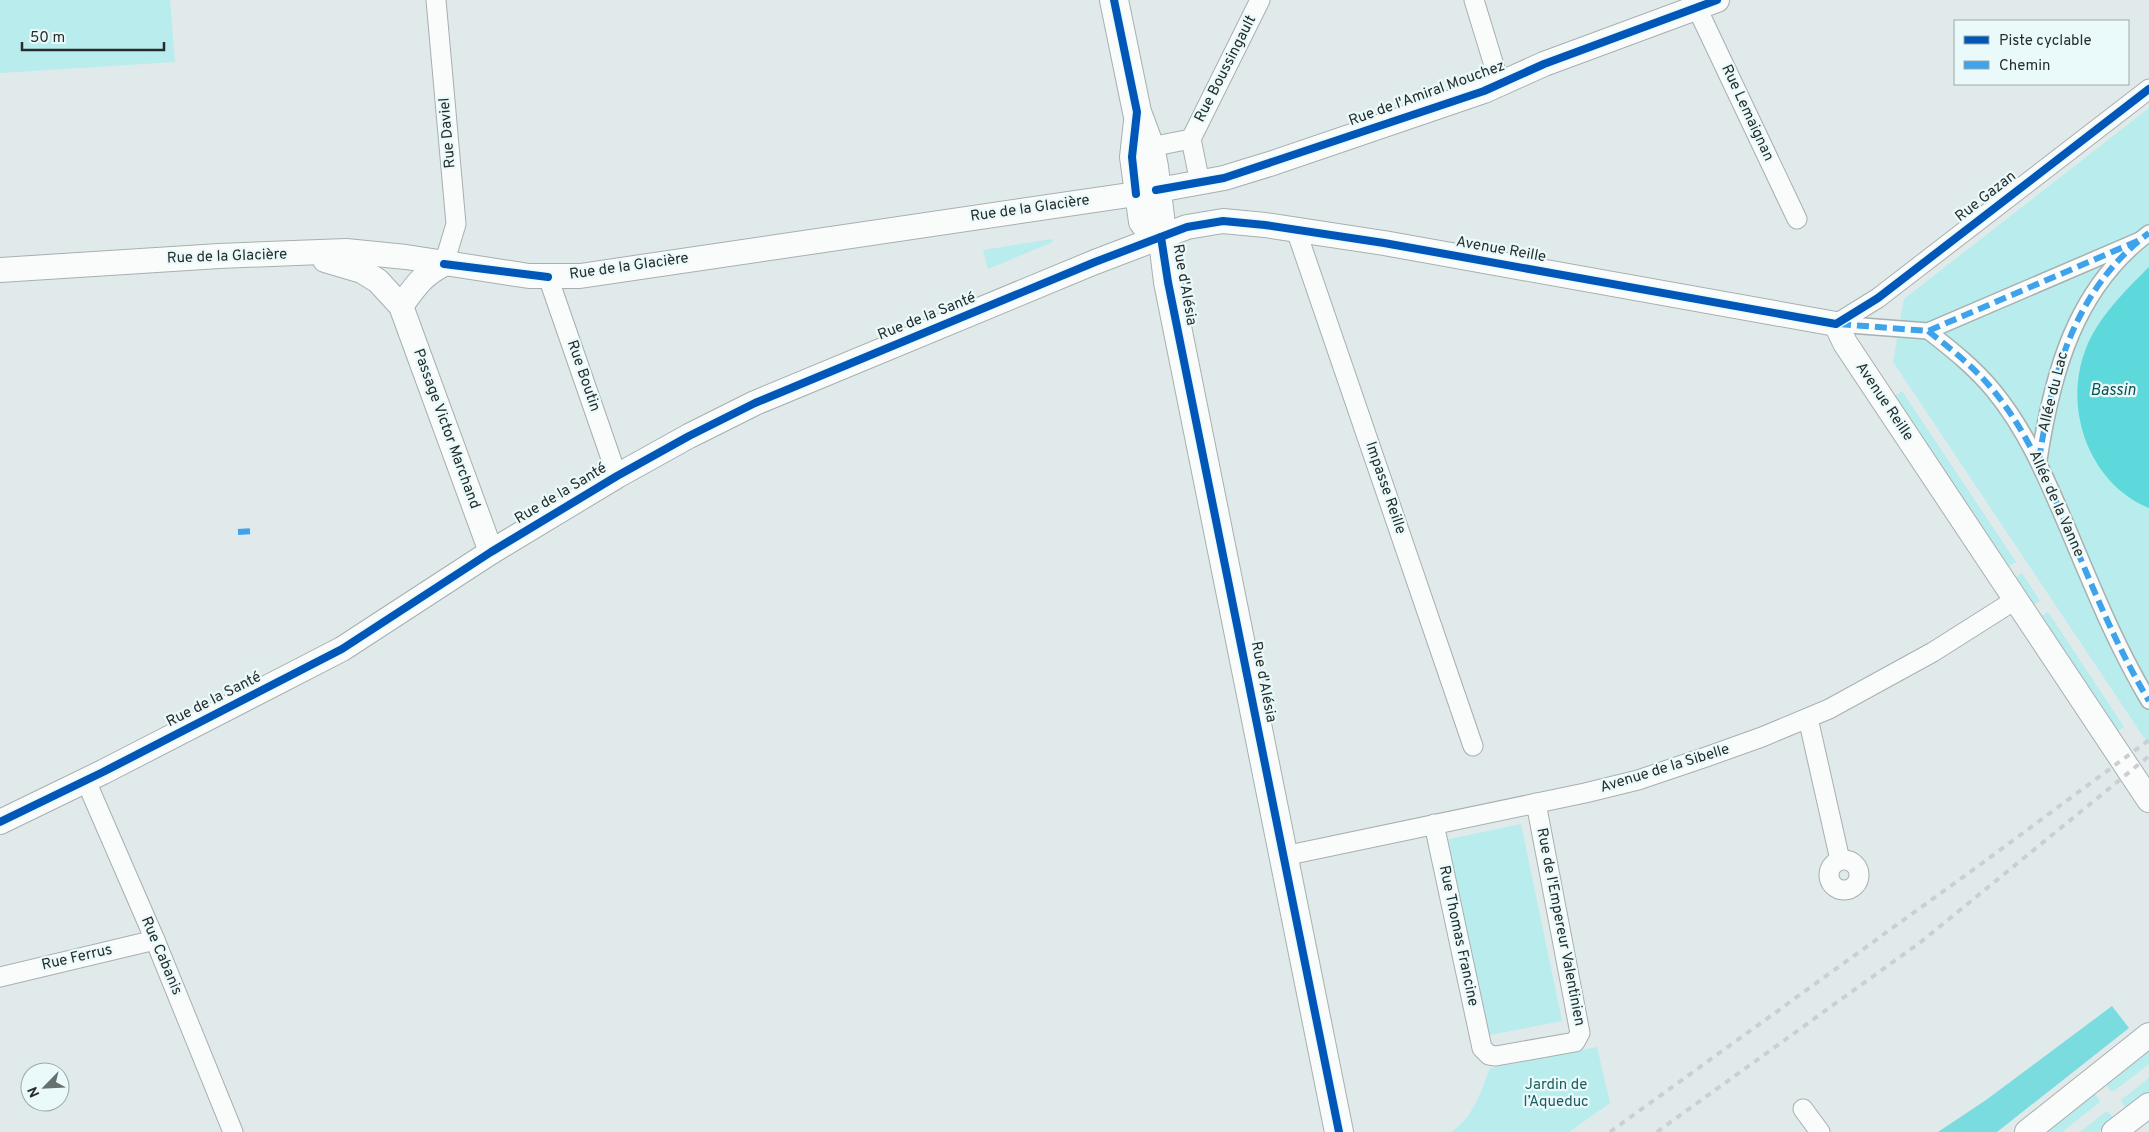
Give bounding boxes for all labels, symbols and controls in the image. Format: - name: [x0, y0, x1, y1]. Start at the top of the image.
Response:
- street label: Rue Boussingault: [1191, 12, 1261, 126]
- scale bar: [22, 20, 165, 52]
- legend: [1954, 20, 2129, 85]
- text: 50 m: [30, 29, 65, 48]
- text: Piste cyclable: [1999, 32, 2092, 51]
- street label: Rue de l'Amiral Mouchez: [1346, 57, 1508, 131]
- text: Chemin: [1999, 57, 2051, 76]
- street label: Rue Lemaignan: [1716, 62, 1778, 164]
- street label: Rue Daviel: [435, 97, 461, 169]
- street label: Rue Gazan: [1952, 167, 2020, 227]
- street label: Rue de la Glacière: [969, 191, 1091, 227]
- street label: Avenue Reille: [1454, 233, 1548, 267]
- street label: Rue d'Alésia: [1168, 243, 1200, 327]
- street label: Rue de la Glacière: [167, 245, 287, 269]
- street label: Rue de la Glacière: [568, 249, 690, 285]
- street label: Rue de la Santé: [875, 289, 979, 345]
- street label: Rue Boutin: [562, 338, 604, 414]
- street label: Passage Victor Marchand: [408, 346, 484, 512]
- street label: Allée du Lac: [2035, 350, 2073, 434]
- street label: Avenue Reille: [1851, 359, 1917, 445]
- water label: Bassin: [2090, 381, 2136, 401]
- street label: Impasse Reille: [1360, 439, 1410, 537]
- street label: Allée de la Vanne: [2024, 448, 2088, 560]
- street label: Rue de la Santé: [512, 459, 610, 529]
- street label: Rue d'Alésia: [1246, 640, 1280, 724]
- street label: Rue de la Santé: [163, 668, 265, 732]
- street label: Avenue de la Sibelle: [1598, 740, 1732, 798]
- street label: Rue de l'Empereur Valentinien: [1531, 826, 1589, 1028]
- street label: Rue Thomas Francine: [1434, 864, 1482, 1008]
- street label: Rue Cabanis: [136, 914, 186, 998]
- street label: Rue Ferrus: [40, 941, 114, 975]
- north arrow: [20, 1062, 70, 1112]
- park label: Jardin de l’Aqueduc: [1523, 1076, 1589, 1112]
- text: N: [25, 1084, 44, 1100]

